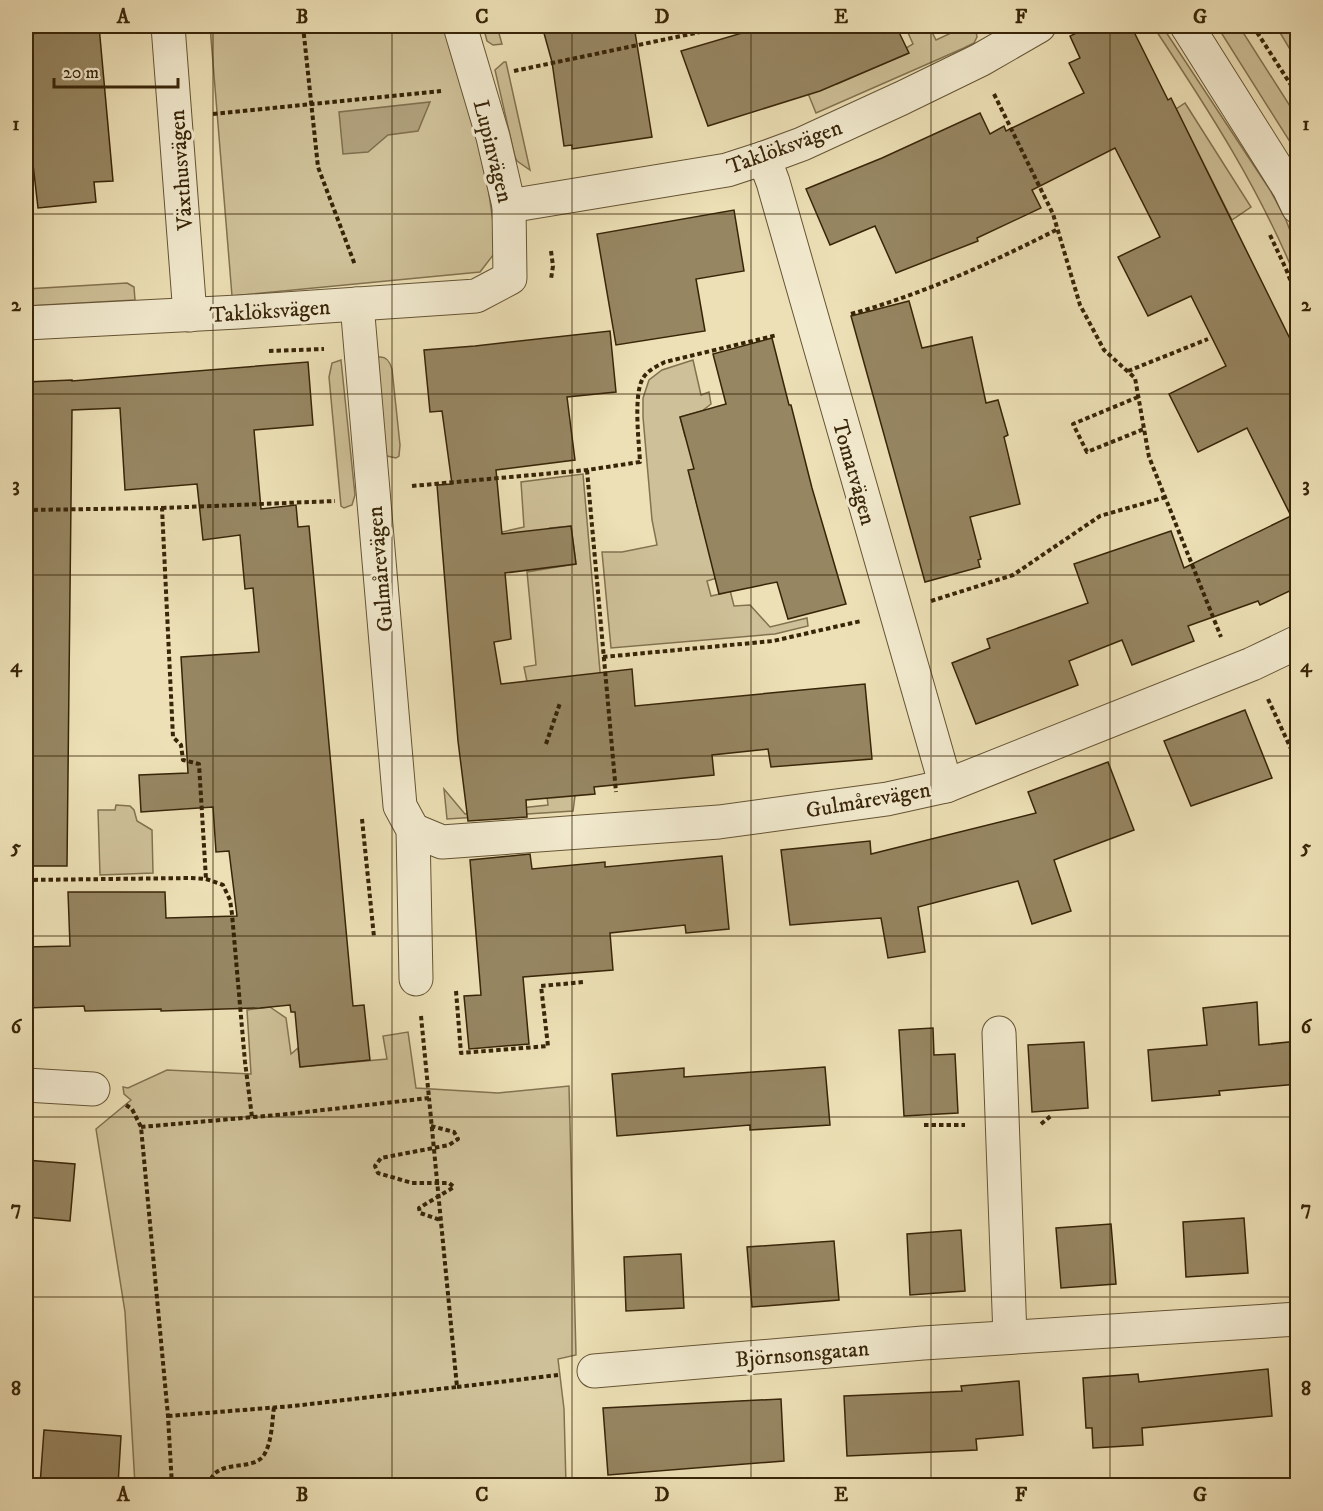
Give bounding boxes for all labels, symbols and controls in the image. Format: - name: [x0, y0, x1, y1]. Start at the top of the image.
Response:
- text: A: [116, 5, 131, 30]
- text: B: [296, 5, 308, 30]
- text: C: [475, 5, 489, 30]
- text: D: [655, 5, 670, 30]
- text: E: [834, 5, 848, 30]
- text: F: [1015, 5, 1028, 30]
- text: G: [1193, 5, 1207, 30]
- scale bar: [54, 51, 178, 89]
- text: 20 m: [63, 62, 99, 84]
- street label: Lupinvägen: [467, 97, 518, 206]
- street label: Växthusvägen: [164, 108, 199, 232]
- text: 1: [12, 112, 20, 137]
- text: 1: [1302, 112, 1310, 137]
- street label: Taklöksvägen: [723, 114, 846, 181]
- text: 2: [11, 293, 22, 318]
- text: 2: [1301, 293, 1312, 318]
- street label: Taklöksvägen: [209, 294, 332, 329]
- street label: Tomatvägen: [826, 417, 882, 529]
- text: 3: [12, 473, 20, 498]
- text: 3: [1302, 473, 1310, 498]
- street label: Gulmårevägen: [362, 504, 399, 633]
- text: 4: [10, 654, 23, 679]
- text: 4: [1300, 654, 1313, 679]
- street label: Gulmårevägen: [804, 776, 933, 825]
- text: 5: [10, 835, 21, 860]
- text: 5: [1300, 835, 1311, 860]
- text: 6: [11, 1015, 23, 1040]
- text: 6: [1301, 1015, 1313, 1040]
- text: 7: [11, 1196, 21, 1221]
- text: 7: [1301, 1196, 1311, 1221]
- street label: Björnsonsgatan: [734, 1335, 871, 1374]
- text: 8: [11, 1377, 21, 1402]
- text: 8: [1301, 1377, 1311, 1402]
- text: A: [116, 1483, 131, 1508]
- text: B: [296, 1483, 308, 1508]
- text: C: [475, 1483, 489, 1508]
- text: D: [655, 1483, 670, 1508]
- text: E: [834, 1483, 848, 1508]
- text: F: [1015, 1483, 1028, 1508]
- text: G: [1193, 1483, 1207, 1508]

